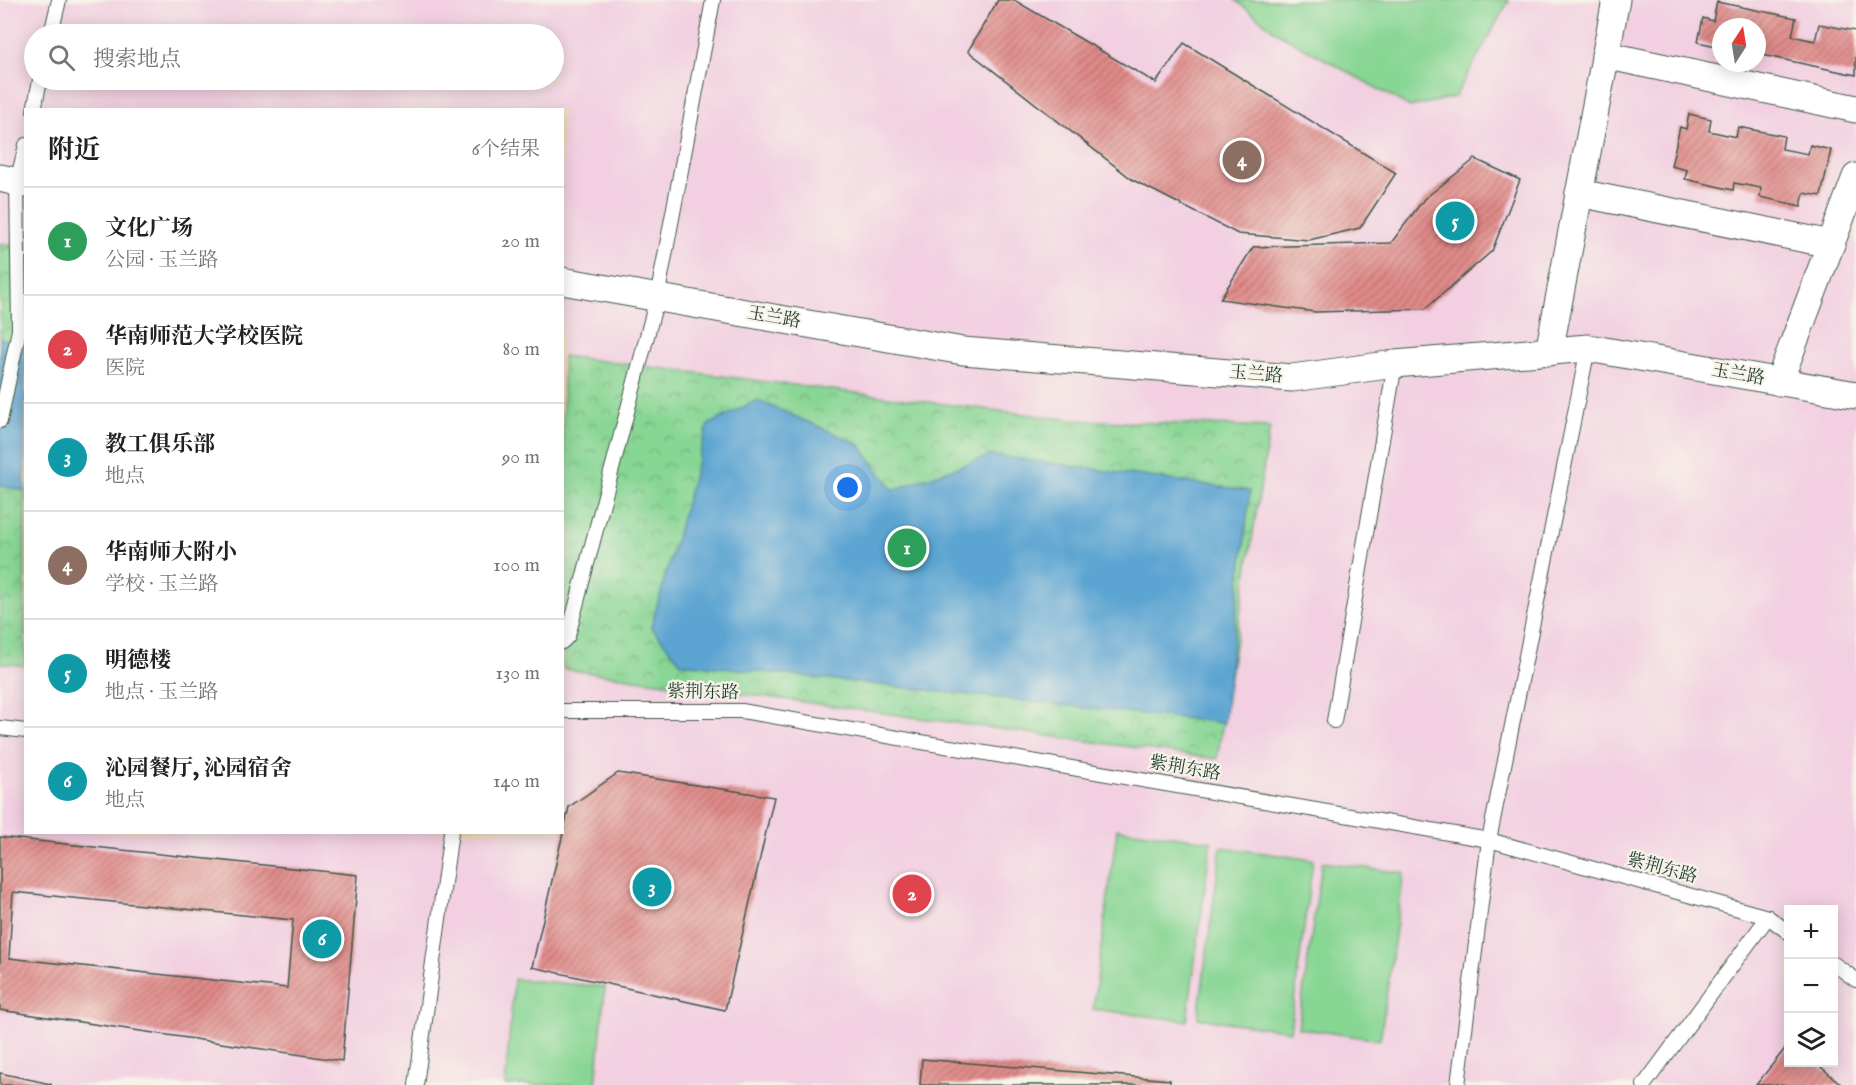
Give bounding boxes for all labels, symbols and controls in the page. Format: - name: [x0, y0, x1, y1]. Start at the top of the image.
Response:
- north arrow: [1712, 18, 1766, 72]
- search box: [24, 24, 564, 90]
- icon: search: [45, 41, 78, 74]
- text: 搜索地点: [93, 46, 181, 74]
- text: 附近: [48, 134, 100, 167]
- text: 6个结果: [472, 137, 540, 162]
- pin: 4: [1222, 138, 1262, 182]
- pin: 5: [1436, 198, 1474, 244]
- text: 文化广场: [105, 215, 193, 243]
- text: 1: [64, 229, 71, 254]
- text: 20 m: [501, 229, 540, 254]
- text: 公园 · 玉兰路: [105, 248, 218, 273]
- street label: 玉兰路: [745, 302, 803, 334]
- text: 华南师范大学校医院: [105, 323, 303, 351]
- text: 2: [63, 337, 72, 362]
- text: 80 m: [503, 337, 540, 362]
- text: 医院: [105, 356, 145, 381]
- street label: 玉兰路: [1709, 359, 1767, 391]
- street label: 玉兰路: [1228, 361, 1284, 389]
- text: 教工俱乐部: [105, 431, 215, 459]
- text: 3: [64, 445, 71, 470]
- text: 90 m: [502, 445, 540, 470]
- text: 地点: [105, 464, 145, 489]
- your location: [833, 473, 862, 502]
- pin: 1: [888, 526, 926, 570]
- text: 华南师大附小: [105, 539, 237, 567]
- text: 4: [63, 553, 72, 578]
- text: 100 m: [493, 553, 540, 578]
- text: 学校 · 玉兰路: [105, 572, 218, 597]
- text: 明德楼: [105, 647, 171, 675]
- text: 5: [64, 661, 71, 686]
- text: 130 m: [495, 661, 540, 686]
- text: 地点 · 玉兰路: [105, 680, 218, 705]
- street label: 紫荆东路: [667, 681, 739, 705]
- street label: 紫荆东路: [1148, 751, 1222, 787]
- text: 沁园餐厅, 沁园宿舍: [105, 755, 292, 783]
- text: 6: [63, 769, 72, 794]
- text: 140 m: [493, 769, 540, 794]
- text: 地点: [105, 788, 145, 813]
- street label: 紫荆东路: [1624, 849, 1700, 889]
- pin: 3: [632, 864, 672, 910]
- pin: 2: [892, 872, 932, 916]
- map controls: [1784, 905, 1838, 1067]
- button: +: [1784, 905, 1838, 959]
- pin: 6: [302, 916, 342, 962]
- button: −: [1784, 959, 1838, 1013]
- button: layers: [1784, 1013, 1838, 1067]

